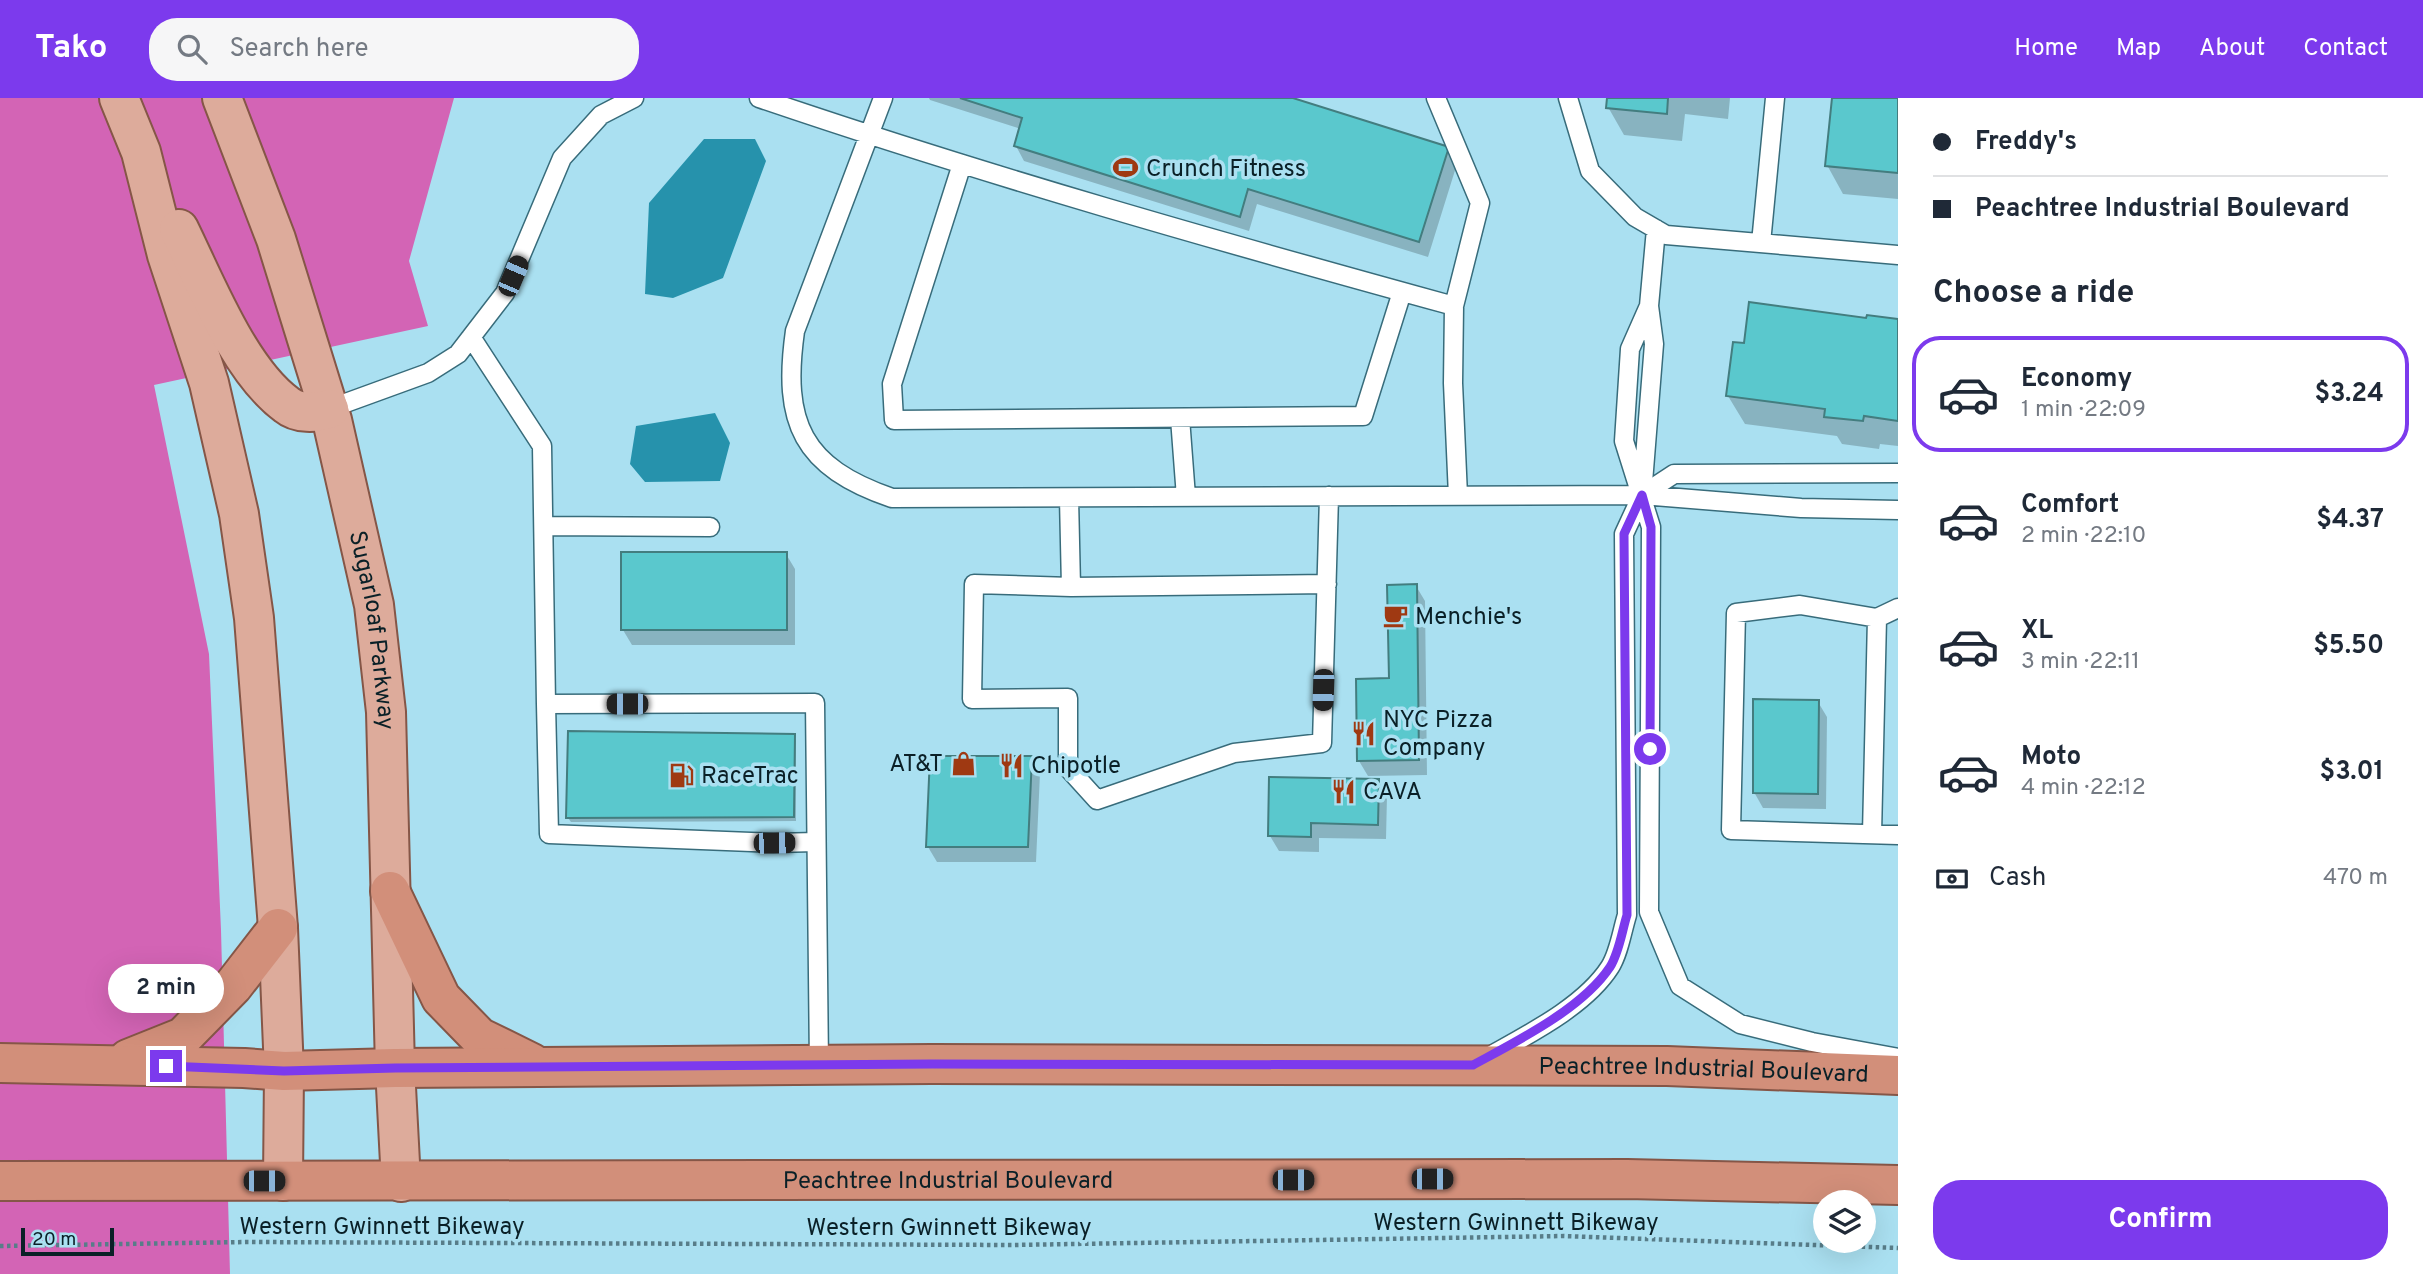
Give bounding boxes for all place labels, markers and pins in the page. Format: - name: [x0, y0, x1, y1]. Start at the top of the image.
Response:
- sports icon: Crunch Fitness: [1112, 154, 1140, 182]
- place label: Crunch Fitness: [1146, 155, 1306, 185]
- cafe icon: Menchie's: [1381, 602, 1409, 630]
- place label: Menchie's: [1415, 603, 1522, 633]
- place label: NYC Pizza Company: [1383, 706, 1493, 764]
- restaurant icon: NYC Pizza Company: [1349, 719, 1377, 747]
- shop icon: AT&T: [949, 749, 977, 777]
- place label: AT&T: [889, 750, 943, 780]
- restaurant icon: Chipotle: [997, 751, 1025, 779]
- place label: Chipotle: [1031, 752, 1121, 782]
- fuel station icon: RaceTrac: [667, 761, 695, 789]
- place label: RaceTrac: [701, 762, 799, 792]
- restaurant icon: CAVA: [1329, 777, 1357, 805]
- place label: CAVA: [1363, 778, 1422, 808]

